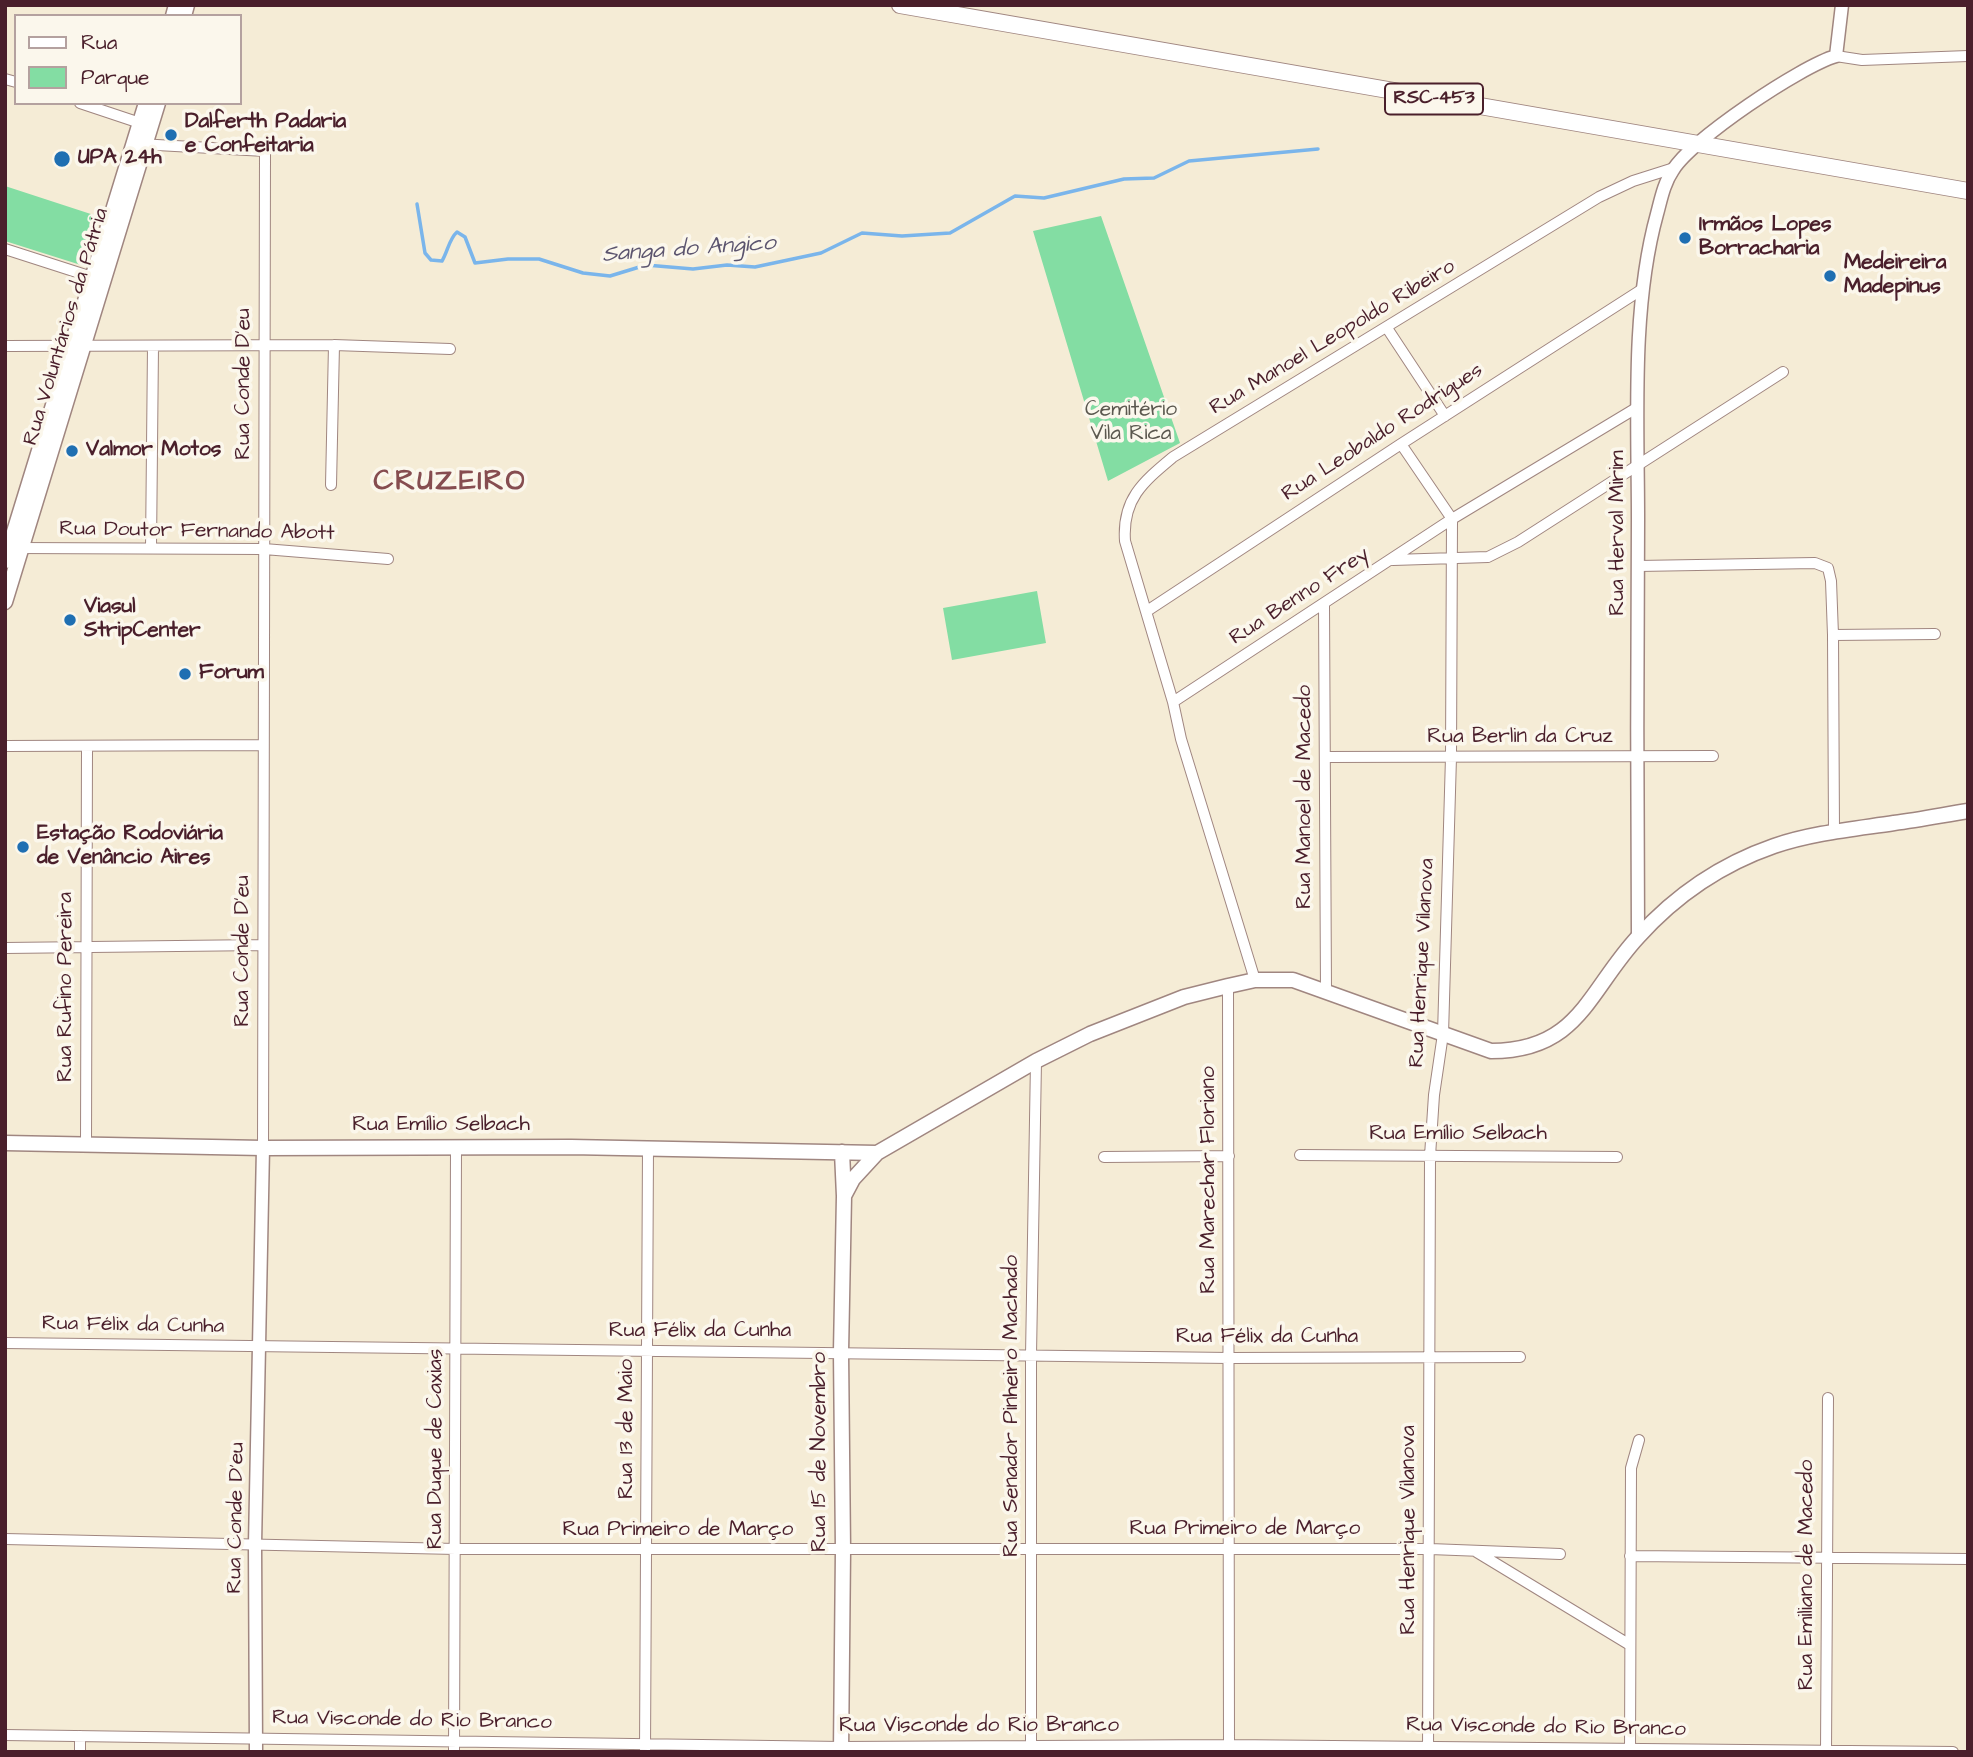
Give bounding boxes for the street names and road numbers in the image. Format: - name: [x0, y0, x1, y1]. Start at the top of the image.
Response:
- road number: RSC-453: [1385, 83, 1483, 114]
- street label: Rua Voluntários da Pátria: [19, 205, 115, 449]
- street label: Rua Manoel Leopoldo Ribeiro: [1206, 255, 1460, 421]
- street label: Rua Conde D'eu: [232, 308, 258, 460]
- street label: Rua Leobaldo Rodrigues: [1278, 358, 1488, 508]
- street label: Rua Herval Mirim: [1606, 450, 1632, 616]
- street label: Rua Doutor Fernando Abott: [59, 517, 335, 547]
- street label: Rua Benno Frey: [1226, 543, 1374, 651]
- street label: Rua Manoel de Macedo: [1293, 685, 1319, 909]
- street label: Rua Berlin da Cruz: [1427, 725, 1613, 751]
- street label: Rua Henrique Vilanova: [1405, 858, 1441, 1068]
- street label: Rua Conde D'eu: [231, 875, 257, 1027]
- street label: Rua Rufino Pereira: [54, 892, 80, 1082]
- street label: Rua Marechar Floriano: [1197, 1066, 1223, 1294]
- street label: Rua Emílio Selbach: [352, 1113, 530, 1139]
- street label: Rua Emílio Selbach: [1369, 1122, 1547, 1148]
- street label: Rua Senador Pinheiro Machado: [1000, 1255, 1026, 1557]
- street label: Rua Félix da Cunha: [42, 1312, 224, 1340]
- street label: Rua Félix da Cunha: [609, 1319, 791, 1345]
- street label: Rua Félix da Cunha: [1176, 1325, 1358, 1351]
- street label: Rua Duque de Caxias: [424, 1349, 450, 1549]
- street label: Rua 15 de Novembro: [808, 1352, 834, 1552]
- street label: Rua 13 de Maio: [615, 1359, 641, 1499]
- street label: Rua Henrique Vilanova: [1397, 1425, 1423, 1635]
- street label: Rua Conde D'eu: [223, 1442, 251, 1594]
- street label: Rua Emiliano de Macedo: [1795, 1460, 1821, 1690]
- street label: Rua Primeiro de Março: [1130, 1517, 1360, 1543]
- street label: Rua Primeiro de Março: [563, 1518, 793, 1544]
- street label: Rua Visconde do Rio Branco: [272, 1706, 552, 1736]
- street label: Rua Visconde do Rio Branco: [1406, 1713, 1686, 1743]
- street label: Rua Visconde do Rio Branco: [839, 1714, 1119, 1740]

